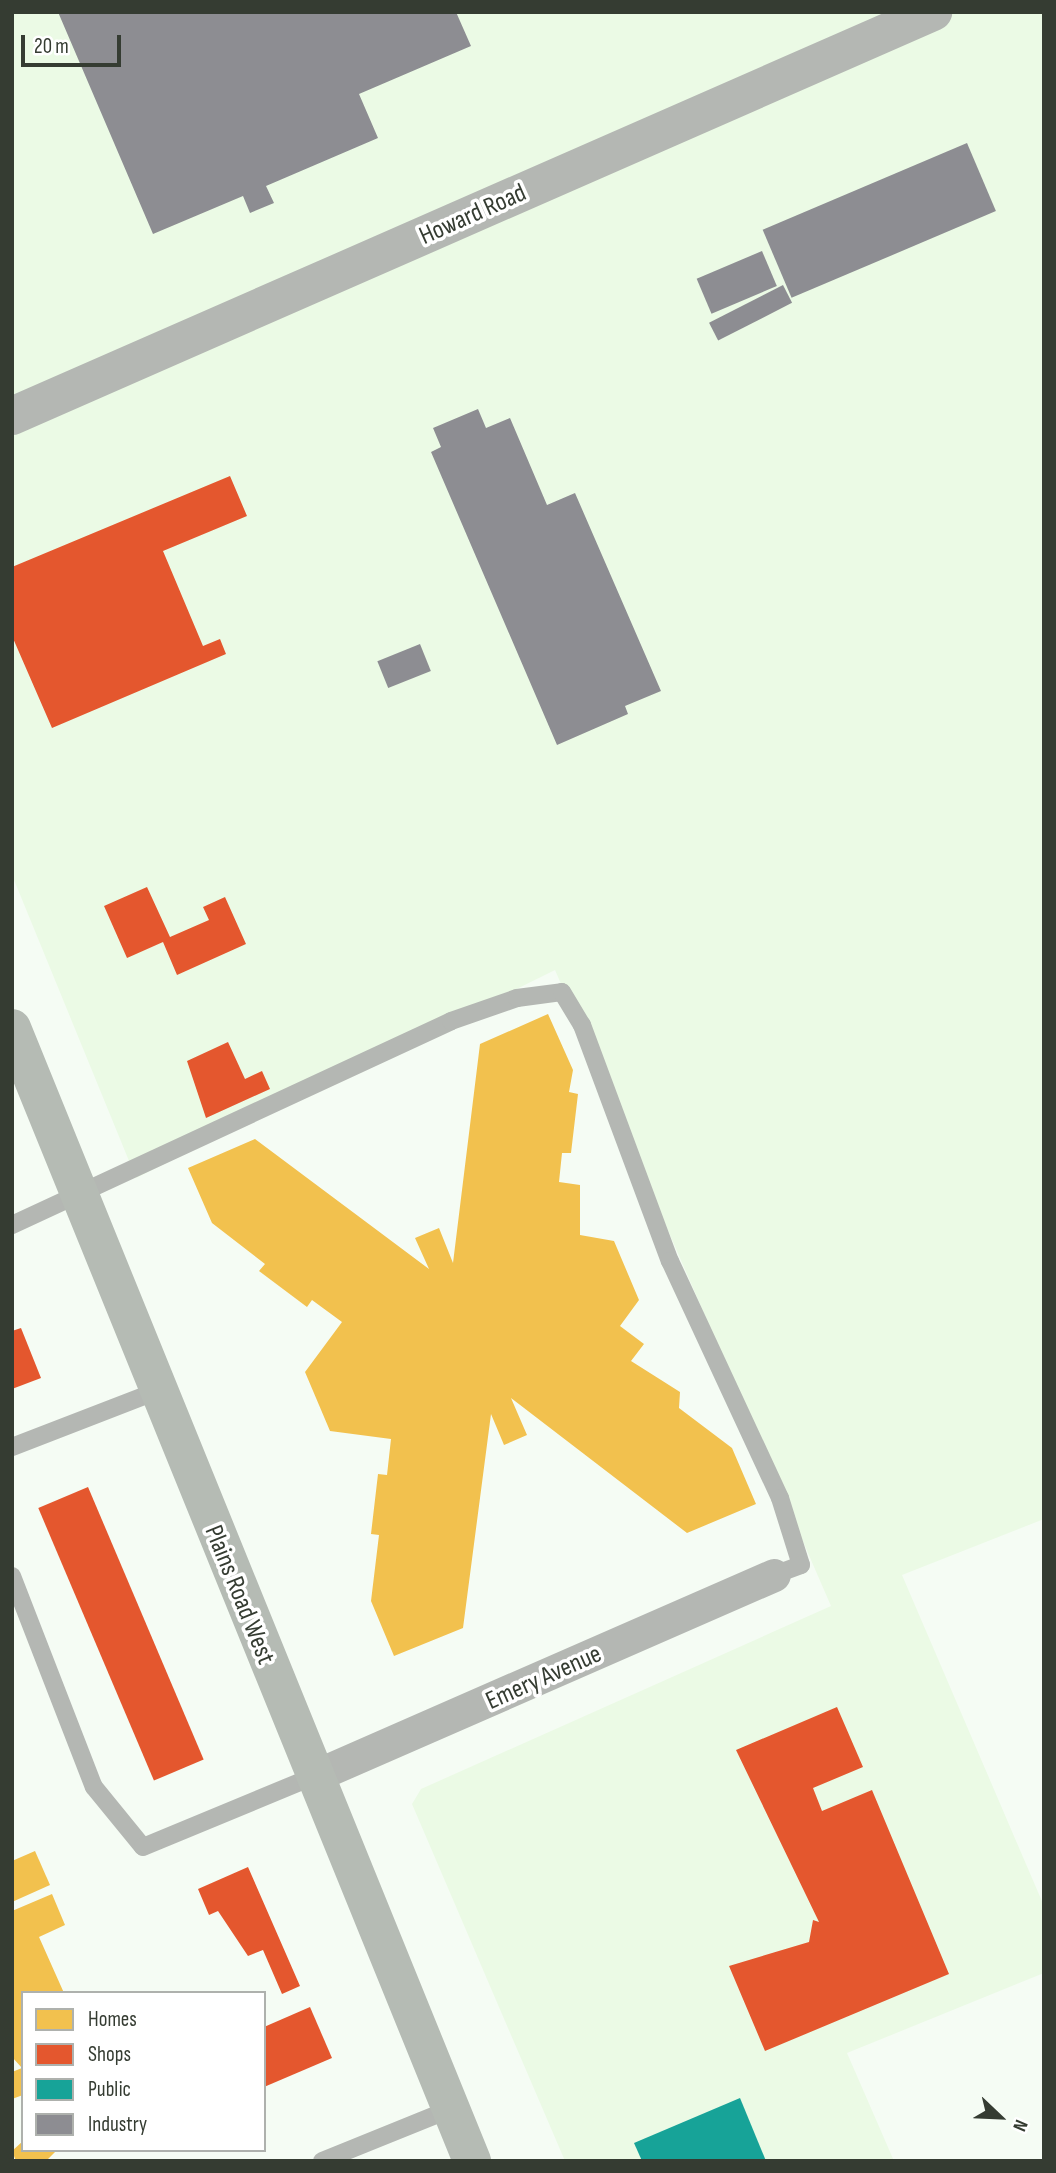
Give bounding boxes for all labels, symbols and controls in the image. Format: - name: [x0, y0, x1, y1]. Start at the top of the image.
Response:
- scale bar: [24, 21, 124, 65]
- text: 20 m: [34, 34, 69, 59]
- street label: Howard Road: [415, 178, 531, 252]
- street label: Plains Road West: [197, 1521, 281, 1669]
- street label: Emery Avenue: [481, 1639, 607, 1717]
- legend: [21, 1991, 266, 2152]
- text: Homes: [88, 2007, 137, 2032]
- text: Shops: [88, 2042, 131, 2067]
- text: Public: [88, 2077, 131, 2102]
- north arrow: [965, 2082, 1035, 2152]
- text: Industry: [88, 2112, 147, 2137]
- text: N: [1007, 2116, 1032, 2135]

